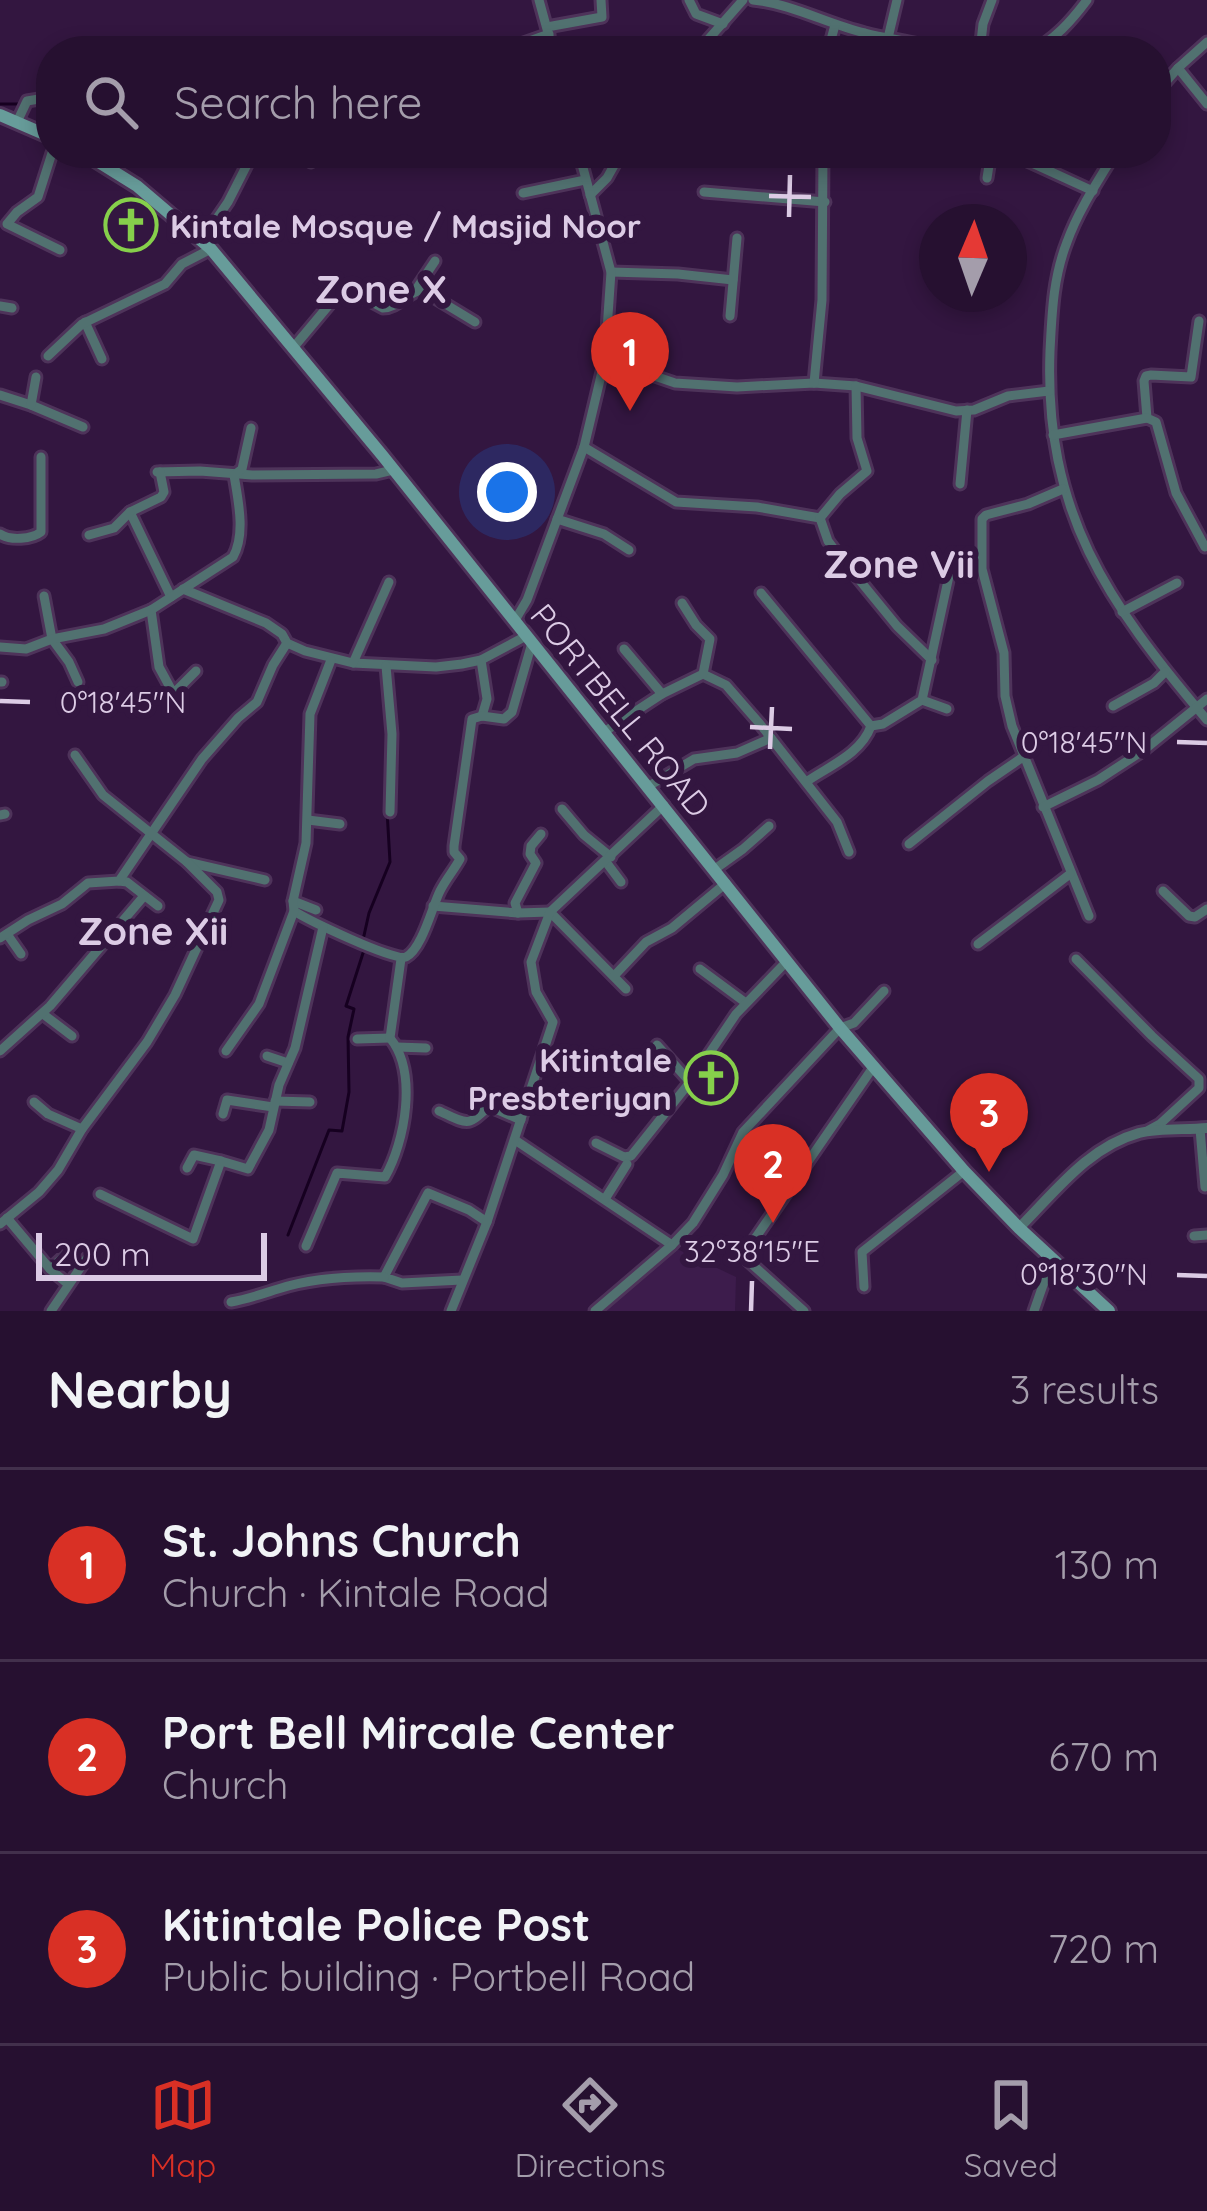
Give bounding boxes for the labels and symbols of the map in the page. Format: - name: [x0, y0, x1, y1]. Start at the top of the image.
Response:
- church icon: Kintale Mosque / Masjid Noor: [103, 197, 159, 253]
- north arrow: [919, 204, 1027, 312]
- place label: Kintale Mosque / Masjid Noor: [170, 205, 641, 246]
- district label: Zone X: [315, 264, 447, 313]
- pin: 1: [591, 312, 669, 411]
- your location: [477, 462, 537, 522]
- district label: Zone Vii: [823, 539, 975, 588]
- street label: PORTBELL ROAD: [522, 595, 720, 825]
- text: 0°18'45"N: [60, 683, 186, 721]
- text: 0°18'45"N: [1021, 723, 1147, 761]
- district label: Zone Xii: [78, 906, 228, 955]
- place label: Kitintale Presbteriyan: [468, 1039, 672, 1118]
- church icon: Kitintale Presbteriyan: [683, 1050, 739, 1106]
- pin: 3: [950, 1073, 1028, 1172]
- pin: 2: [734, 1124, 812, 1223]
- scale bar: [36, 1227, 267, 1280]
- text: 32°38'15"E: [684, 1232, 820, 1270]
- text: 0°18'30"N: [1020, 1255, 1148, 1293]

